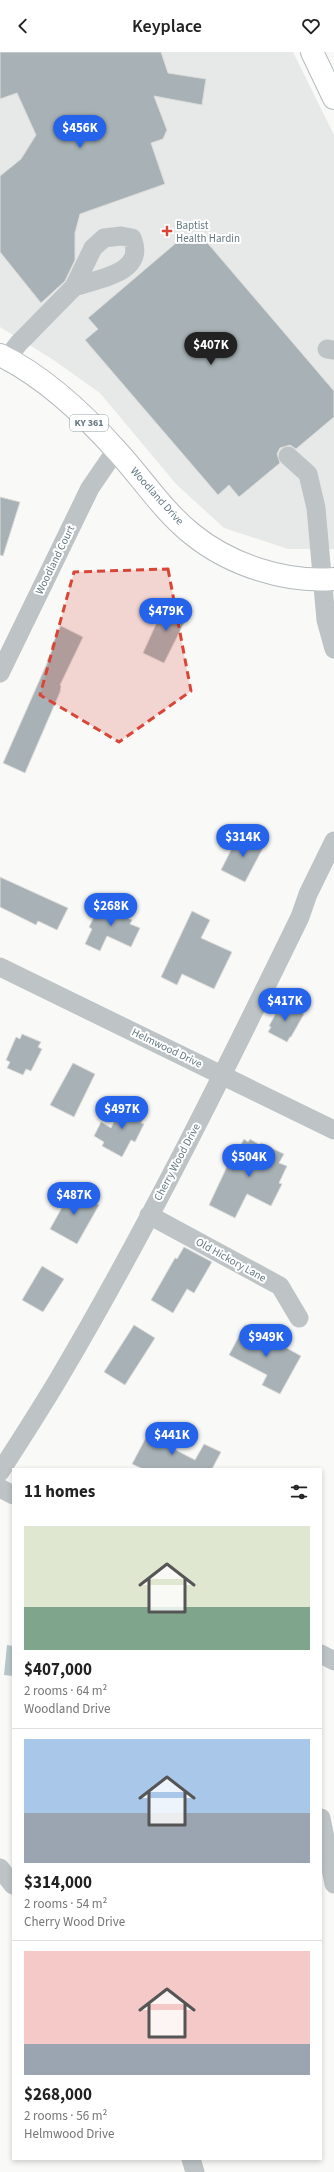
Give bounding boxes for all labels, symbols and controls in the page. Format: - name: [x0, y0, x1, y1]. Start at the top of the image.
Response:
- text: Keyplace: [132, 14, 202, 39]
- icon: back: [12, 15, 34, 37]
- icon: heart: [300, 15, 322, 37]
- pin: $456K: [52, 115, 108, 149]
- text: $456K: [62, 119, 98, 137]
- place label: Baptist Health Hardin: [176, 218, 240, 246]
- marker: Baptist Health Hardin: [161, 225, 173, 237]
- pin: $407K: [183, 332, 239, 366]
- text: $407K: [193, 336, 229, 354]
- road number: KY 361: [70, 415, 108, 431]
- street label: Woodland Drive: [127, 464, 187, 529]
- street label: Woodland Court: [32, 523, 78, 597]
- pin: $479K: [138, 598, 194, 632]
- text: $479K: [148, 602, 184, 620]
- pin: $314K: [215, 824, 271, 858]
- text: $314K: [225, 828, 261, 846]
- pin: $268K: [83, 893, 139, 927]
- text: $268K: [93, 897, 129, 915]
- pin: $417K: [257, 988, 313, 1022]
- text: $417K: [267, 992, 303, 1010]
- street label: Helmwood Drive: [129, 1024, 205, 1072]
- pin: $497K: [94, 1096, 150, 1130]
- text: $497K: [104, 1100, 140, 1118]
- street label: Cherry Wood Drive: [150, 1120, 204, 1203]
- pin: $504K: [221, 1144, 277, 1178]
- text: $504K: [231, 1148, 267, 1166]
- pin: $487K: [46, 1182, 102, 1216]
- text: $487K: [56, 1186, 92, 1204]
- street label: Old Hickory Lane: [193, 1234, 269, 1286]
- pin: $949K: [238, 1324, 294, 1358]
- text: $949K: [248, 1328, 284, 1346]
- pin: $441K: [144, 1422, 200, 1456]
- text: $441K: [154, 1426, 190, 1444]
- text: 11 homes: [24, 1480, 95, 1504]
- icon: filters: [288, 1481, 310, 1503]
- icon: home: [131, 1552, 203, 1624]
- text: $407,000: [24, 1658, 92, 1682]
- text: 2 rooms · 64 m²: [24, 1682, 107, 1700]
- text: Woodland Drive: [24, 1700, 111, 1718]
- icon: home: [131, 1765, 203, 1837]
- text: $314,000: [24, 1871, 92, 1895]
- text: 2 rooms · 54 m²: [24, 1895, 107, 1913]
- text: Cherry Wood Drive: [24, 1913, 125, 1931]
- icon: home: [131, 1977, 203, 2049]
- text: $268,000: [24, 2083, 92, 2107]
- text: 2 rooms · 56 m²: [24, 2107, 107, 2125]
- text: Helmwood Drive: [24, 2125, 114, 2143]

